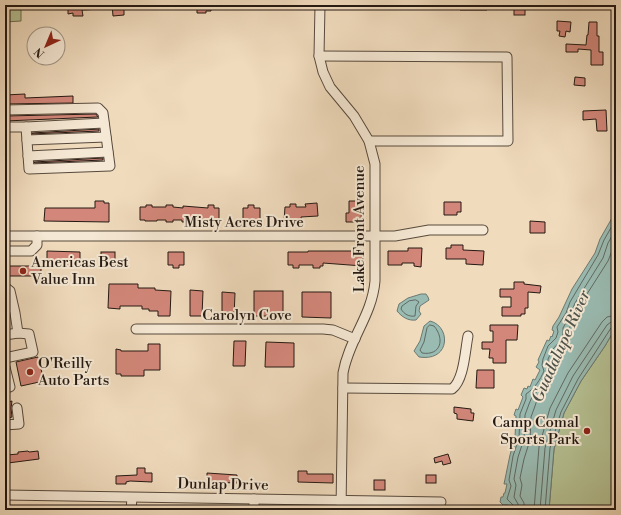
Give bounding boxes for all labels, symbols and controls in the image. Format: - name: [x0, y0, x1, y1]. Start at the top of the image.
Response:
- north arrow: [26, 26, 66, 66]
- text: N: [32, 44, 48, 61]
- street label: Lake Front Avenue: [350, 165, 369, 293]
- street label: Misty Acres Drive: [184, 213, 304, 232]
- place label: Americas Best Value Inn: [30, 253, 129, 289]
- marker: Americas Best Value Inn: [18, 266, 28, 276]
- water label: Guadalupe River: [527, 286, 595, 406]
- street label: Carolyn Cove: [202, 306, 292, 325]
- place label: O'Reilly Auto Parts: [37, 354, 109, 390]
- marker: O'Reilly Auto Parts: [25, 367, 35, 377]
- place label: Camp Comal Sports Park: [492, 413, 580, 449]
- marker: Camp Comal Sports Park: [582, 426, 592, 436]
- street label: Dunlap Drive: [177, 474, 269, 495]

